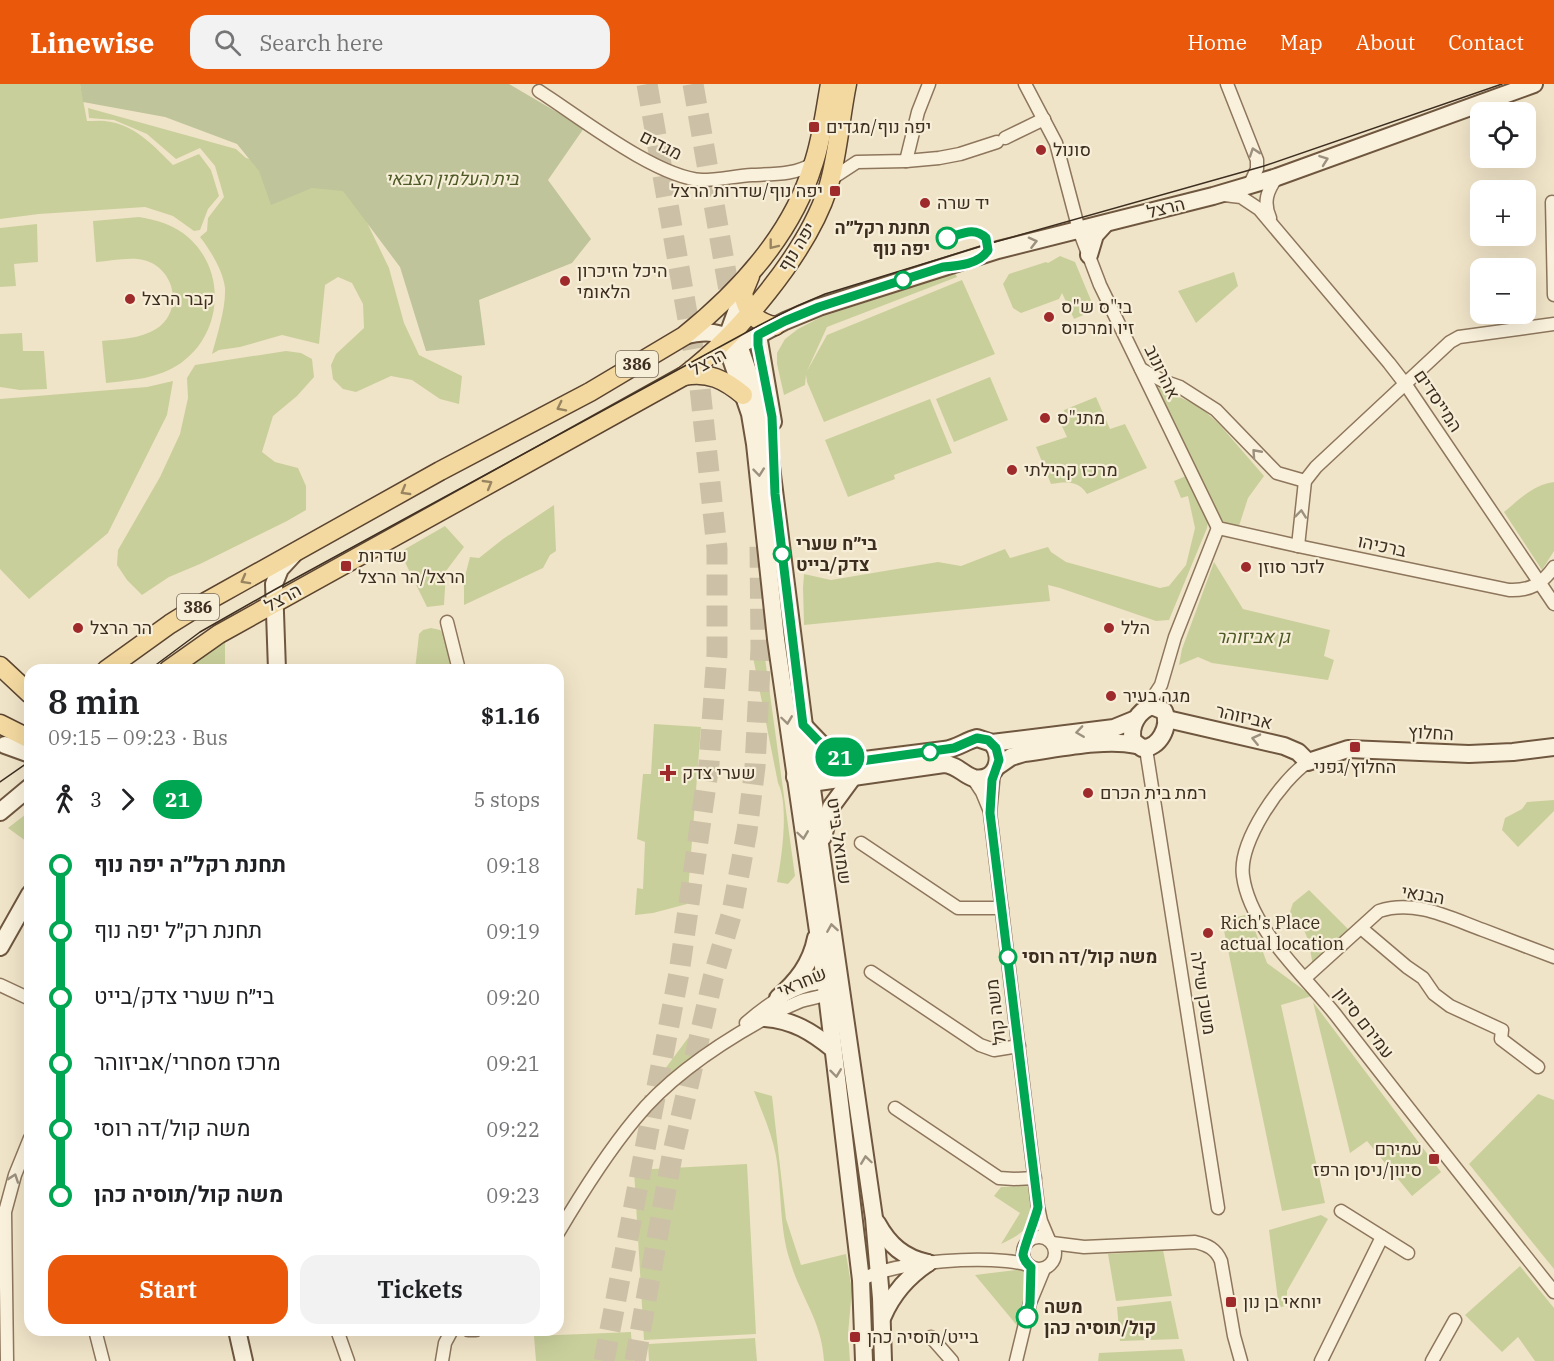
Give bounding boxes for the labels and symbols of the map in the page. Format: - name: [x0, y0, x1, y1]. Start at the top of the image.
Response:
- place label: יפה נוף/מגדים: [826, 115, 931, 138]
- marker: יפה נוף/מגדים: [807, 120, 821, 134]
- street label: מגדים: [636, 124, 686, 165]
- place label: סונול: [1053, 138, 1091, 161]
- marker: סונול: [1034, 143, 1048, 157]
- one-way arrow: [1248, 147, 1261, 158]
- one-way arrow: [1318, 154, 1329, 167]
- park label: בית העלמין הצבאי: [386, 167, 519, 190]
- place label: יפה נוף/שדרות הרצל: [671, 179, 823, 202]
- marker: יפה נוף/שדרות הרצל: [828, 184, 842, 198]
- place label: יד שרה: [937, 191, 990, 214]
- street label: הרצל: [1144, 192, 1187, 223]
- marker: יד שרה: [918, 196, 932, 210]
- place label: תחנת רקל״ה יפה נוף: [835, 216, 930, 260]
- street label: יפה נוף: [773, 218, 821, 276]
- marker: תחנת רקל״ה יפה נוף: [936, 227, 958, 249]
- one-way arrow: [1028, 236, 1038, 249]
- one-way arrow: [769, 239, 780, 250]
- place label: היכל הזיכרון הלאומי: [577, 259, 668, 303]
- unlabelled marker: [894, 271, 912, 289]
- marker: היכל הזיכרון הלאומי: [558, 274, 572, 288]
- place label: קבר הרצל: [142, 287, 214, 310]
- marker: קבר הרצל: [123, 292, 137, 306]
- place label: בי"ס ש"ס זיו ומרכוס: [1061, 295, 1134, 339]
- marker: בי"ס ש"ס זיו ומרכוס: [1042, 310, 1056, 324]
- street label: אהרונוב: [1139, 341, 1185, 403]
- street label: הרצל: [685, 342, 730, 381]
- road number: 386: [616, 351, 658, 377]
- street label: המייסדים: [1409, 365, 1468, 436]
- one-way arrow: [557, 400, 567, 411]
- place label: מתנ"ס: [1057, 406, 1105, 429]
- marker: מתנ"ס: [1038, 411, 1052, 425]
- one-way arrow: [1252, 449, 1263, 459]
- place label: מרכז קהילתי: [1024, 458, 1118, 481]
- marker: מרכז קהילתי: [1005, 463, 1019, 477]
- one-way arrow: [752, 468, 764, 477]
- one-way arrow: [482, 479, 492, 491]
- one-way arrow: [401, 484, 411, 496]
- one-way arrow: [1294, 509, 1307, 518]
- street label: ברכיהו: [1356, 529, 1409, 562]
- place label: בי״ח שערי צדק/בייט: [796, 532, 877, 576]
- place label: שדרות הרצל/הר הרצל: [358, 544, 465, 588]
- marker: בי״ח שערי צדק/בייט: [773, 545, 791, 563]
- place label: לזכר סוזן: [1258, 555, 1325, 578]
- marker: שדרות הרצל/הר הרצל: [339, 559, 353, 573]
- marker: לזכר סוזן: [1239, 560, 1253, 574]
- one-way arrow: [241, 573, 251, 584]
- street label: הרצל: [260, 578, 305, 617]
- road number: 386: [177, 594, 219, 620]
- place label: הר הרצל: [90, 616, 152, 639]
- place label: הלל: [1121, 616, 1150, 639]
- marker: הר הרצל: [71, 621, 85, 635]
- marker: הלל: [1102, 621, 1116, 635]
- park label: גן אביזוהר: [1216, 625, 1291, 648]
- place label: מגה בעיר: [1123, 684, 1190, 707]
- marker: מגה בעיר: [1104, 689, 1118, 703]
- street label: אביזוהר: [1213, 699, 1275, 734]
- one-way arrow: [780, 714, 793, 724]
- street label: החלוץ: [1408, 720, 1454, 745]
- one-way arrow: [1075, 726, 1084, 738]
- one-way arrow: [1251, 734, 1261, 747]
- line badge: 21: [813, 738, 867, 776]
- marker: החלוץ/גפני: [1348, 740, 1362, 754]
- unlabelled marker: [921, 743, 939, 761]
- place label: החלוץ/גפני: [1314, 755, 1396, 778]
- place label: שערי צדק: [682, 761, 756, 784]
- marker: שערי צדק: [659, 764, 677, 782]
- place label: רמת בית הכרם: [1100, 781, 1207, 804]
- marker: רמת בית הכרם: [1081, 786, 1095, 800]
- street label: שמואל בייט: [822, 796, 857, 886]
- one-way arrow: [797, 830, 809, 839]
- street label: הבנאי: [1400, 879, 1447, 910]
- place label: Rich's Place actual location: [1220, 911, 1344, 955]
- one-way arrow: [826, 924, 838, 933]
- marker: Rich's Place actual location: [1201, 926, 1215, 940]
- place label: משה קול/דה רוסי: [1022, 945, 1158, 968]
- marker: משה קול/דה רוסי: [999, 948, 1017, 966]
- street label: משכן שילה: [1186, 949, 1221, 1036]
- street label: שחראי: [774, 961, 830, 1002]
- street label: משה קול: [980, 978, 1011, 1046]
- street label: עמירם סיוון: [1329, 982, 1399, 1063]
- one-way arrow: [830, 1069, 842, 1078]
- place label: עמירם סיוון/ניסן הרפז: [1313, 1137, 1422, 1181]
- marker: עמירם סיוון/ניסן הרפז: [1427, 1152, 1441, 1166]
- one-way arrow: [860, 1155, 872, 1164]
- one-way arrow: [7, 1173, 20, 1184]
- place label: יוחאי בן נון: [1243, 1290, 1322, 1313]
- place label: משה קול/תוסיה כהן: [1044, 1295, 1156, 1339]
- marker: יוחאי בן נון: [1224, 1295, 1238, 1309]
- marker: משה קול/תוסיה כהן: [1016, 1306, 1038, 1328]
- place label: בייט/תוסיה כהן: [867, 1325, 979, 1348]
- marker: בייט/תוסיה כהן: [848, 1330, 862, 1344]

